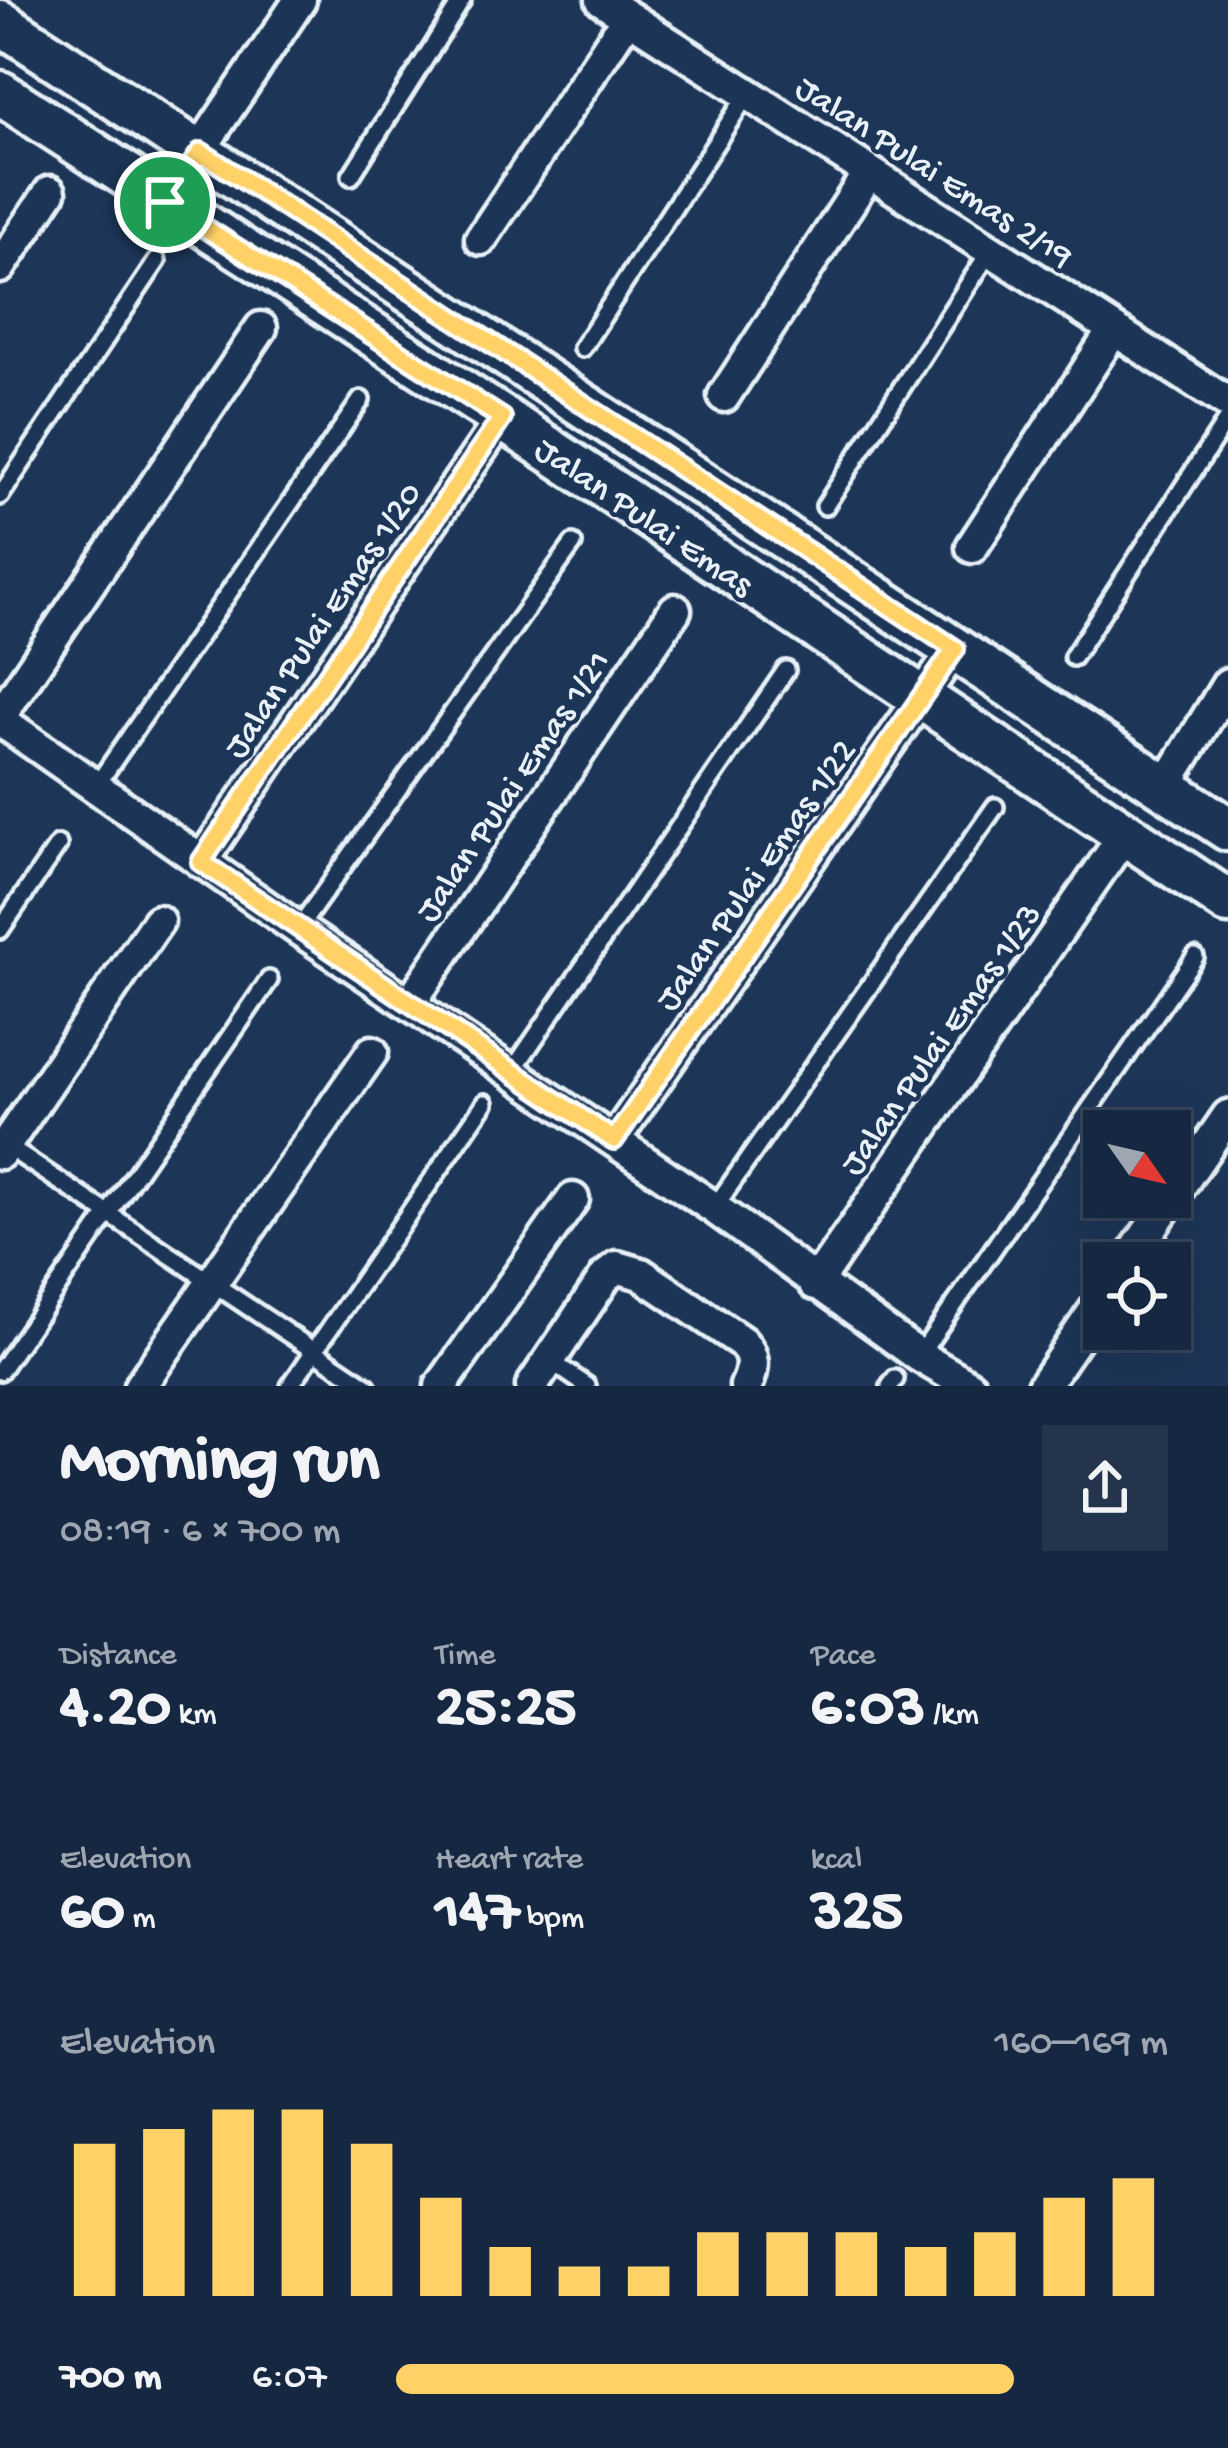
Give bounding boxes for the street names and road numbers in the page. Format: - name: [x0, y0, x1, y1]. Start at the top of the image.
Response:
- street label: Jalan Pulai Emas 2/19: [786, 69, 1079, 280]
- street label: Jalan Pulai Emas: [525, 430, 761, 609]
- street label: Jalan Pulai Emas 1/20: [217, 475, 434, 768]
- street label: Jalan Pulai Emas 1/21: [408, 643, 622, 932]
- street label: Jalan Pulai Emas 1/22: [648, 733, 868, 1021]
- street label: Jalan Pulai Emas 1/23: [833, 896, 1054, 1185]

